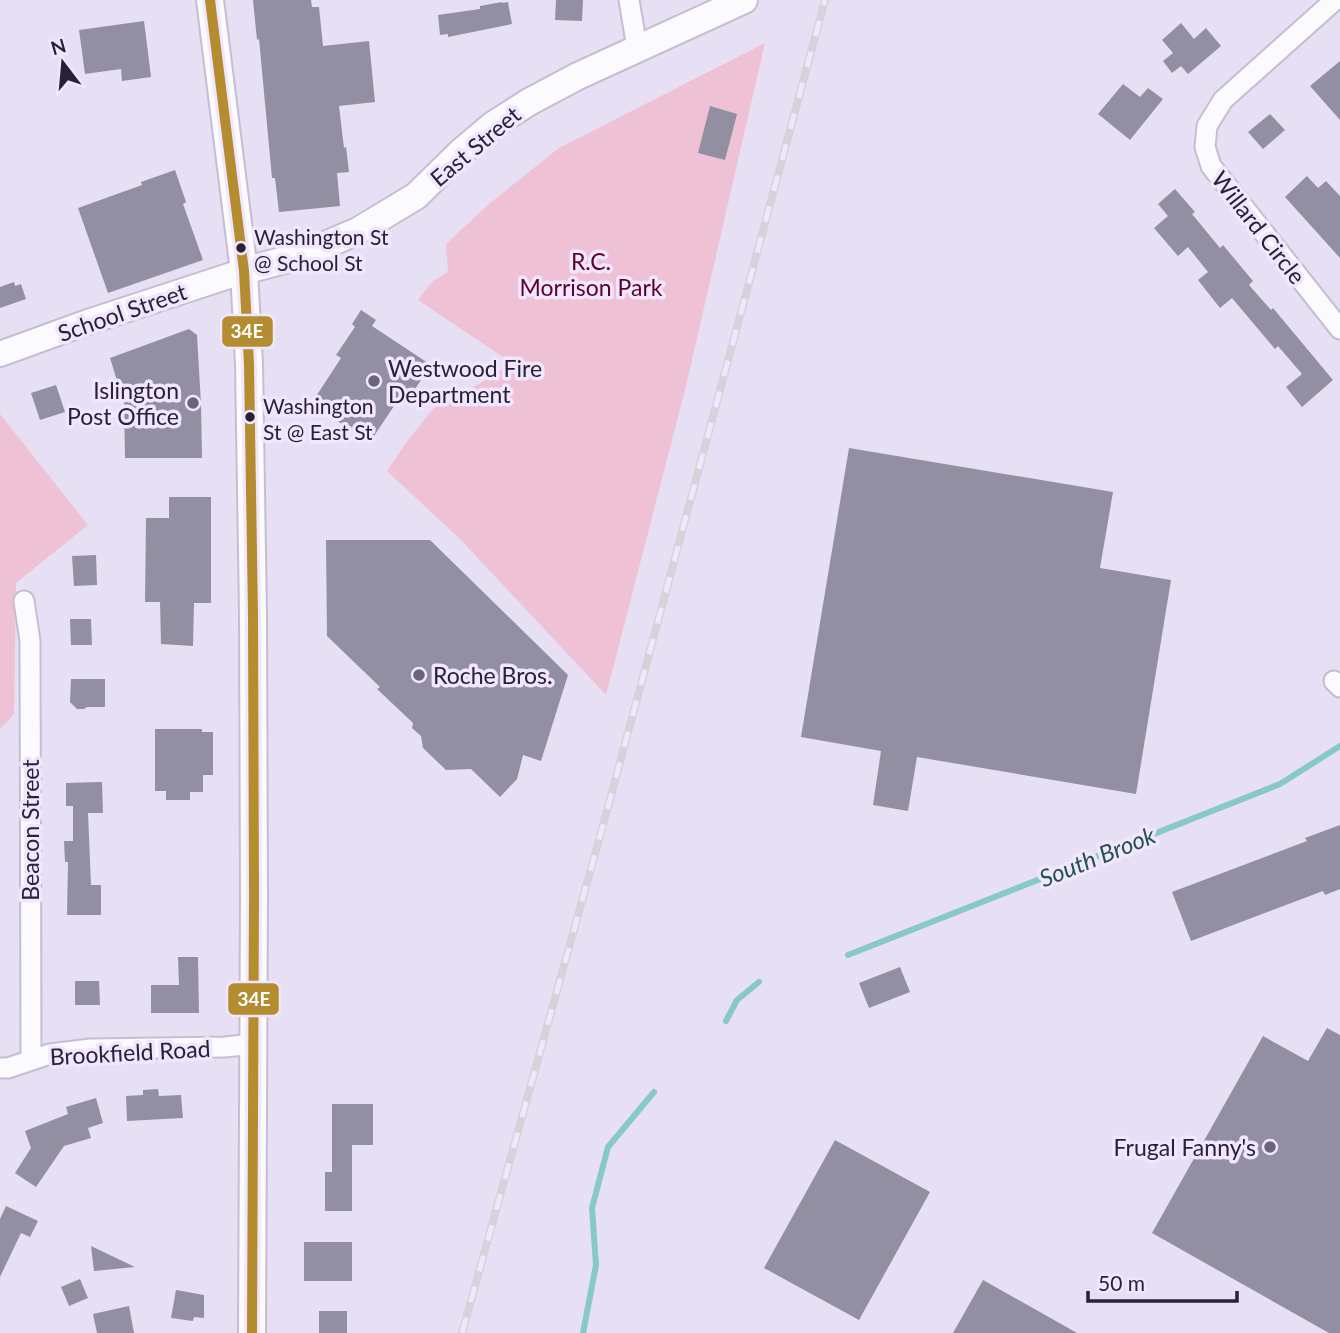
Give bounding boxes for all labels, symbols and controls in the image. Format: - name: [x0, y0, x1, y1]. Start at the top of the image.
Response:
- north arrow: [28, 28, 98, 98]
- text: N: [48, 33, 68, 59]
- street label: East Street: [424, 100, 526, 192]
- street label: Willard Circle: [1206, 165, 1312, 289]
- place label: Washington St @ School St: [254, 224, 389, 275]
- marker: Washington St @ School St: [234, 241, 248, 255]
- park label: R.C. Morrison Park: [520, 247, 663, 301]
- street label: School Street: [54, 277, 191, 347]
- line badge: 34E: [221, 315, 274, 348]
- text: 34E: [231, 319, 264, 342]
- place label: Westwood Fire Department: [388, 354, 542, 408]
- marker: Westwood Fire Department: [366, 373, 382, 389]
- place label: Islington Post Office: [67, 376, 179, 430]
- place label: Washington St @ East St: [263, 393, 374, 444]
- marker: Islington Post Office: [185, 395, 201, 411]
- marker: Washington St @ East St: [243, 410, 257, 424]
- place label: Roche Bros.: [433, 661, 553, 689]
- marker: Roche Bros.: [411, 667, 427, 683]
- street label: Beacon Street: [16, 759, 44, 901]
- water label: South Brook: [1035, 819, 1160, 892]
- line badge: 34E: [227, 982, 280, 1016]
- text: 34E: [238, 987, 271, 1010]
- street label: Brookfield Road: [49, 1034, 211, 1070]
- place label: Frugal Fanny's: [1114, 1133, 1256, 1161]
- marker: Frugal Fanny's: [1262, 1139, 1278, 1155]
- scale bar: [1088, 1260, 1237, 1304]
- text: 50 m: [1098, 1270, 1145, 1295]

